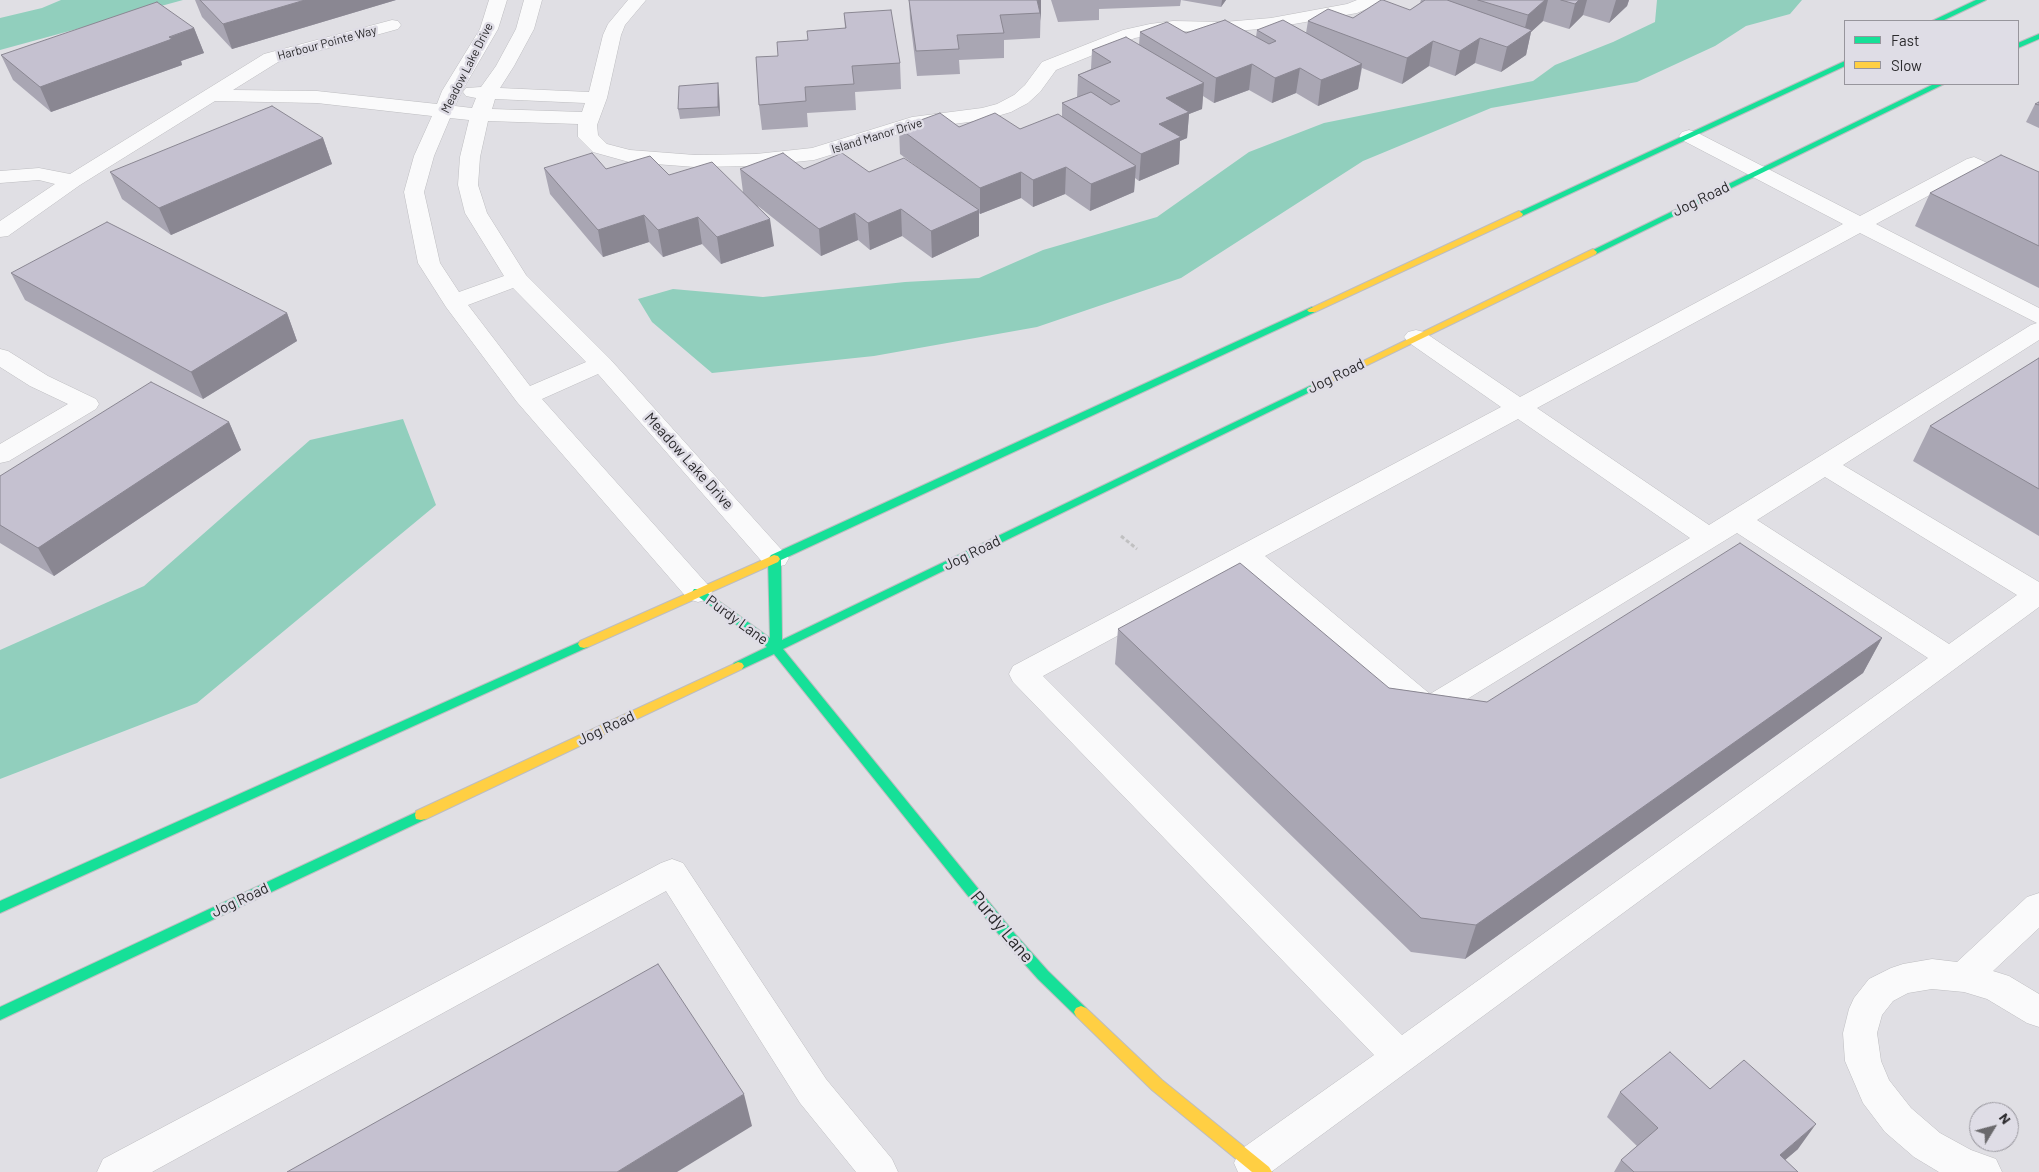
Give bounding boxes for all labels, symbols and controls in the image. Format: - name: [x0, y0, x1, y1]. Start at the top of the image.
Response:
- legend: [1844, 20, 2019, 85]
- street label: Meadow Lake Drive: [438, 21, 496, 115]
- street label: Harbour Pointe Way: [276, 23, 378, 63]
- text: Fast: [1891, 31, 1919, 49]
- text: Slow: [1891, 56, 1922, 74]
- street label: Island Manor Drive: [830, 115, 924, 157]
- street label: Jog Road: [1670, 178, 1732, 220]
- street label: Jog Road: [1305, 355, 1367, 397]
- street label: Meadow Lake Drive: [641, 409, 737, 513]
- street label: Jog Road: [941, 532, 1003, 574]
- street label: Purdy Lane: [702, 591, 772, 649]
- street label: Jog Road: [575, 707, 637, 749]
- street label: Jog Road: [209, 879, 271, 921]
- street label: Purdy Lane: [966, 887, 1038, 967]
- north arrow: [1969, 1102, 2019, 1152]
- text: N: [1996, 1109, 2015, 1127]

